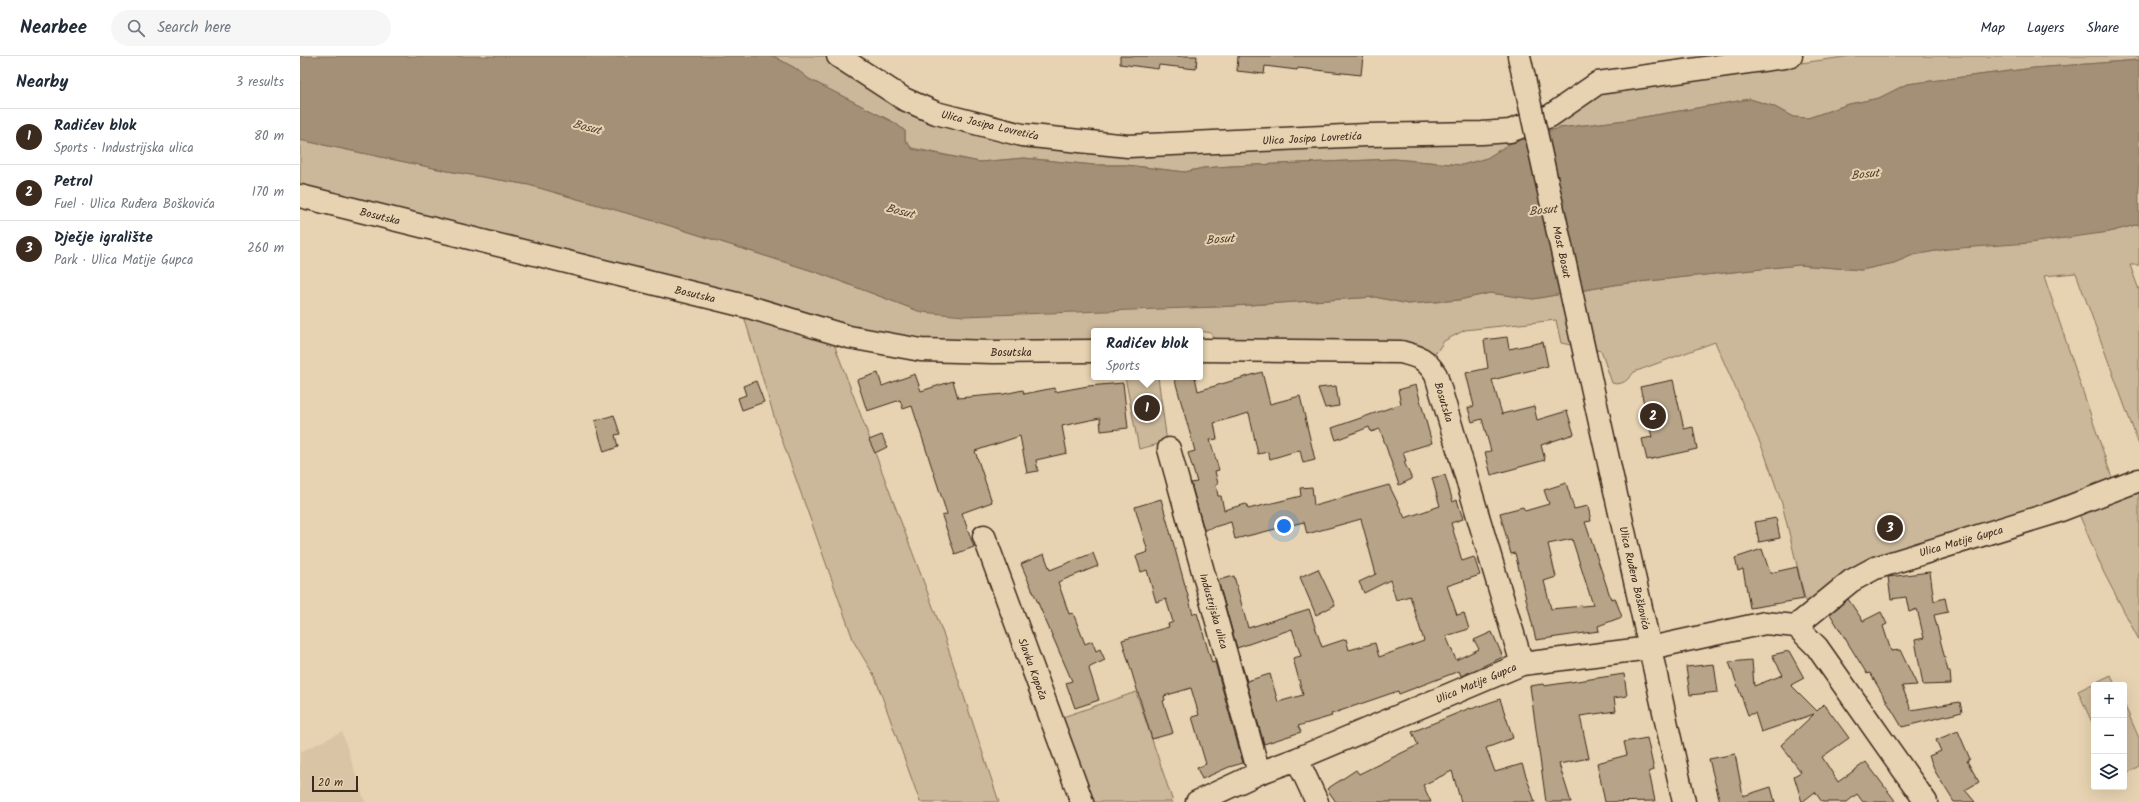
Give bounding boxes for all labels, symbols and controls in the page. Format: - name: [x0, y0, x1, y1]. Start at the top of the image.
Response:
- search box: [111, 10, 391, 46]
- text: Nearbee: [20, 13, 87, 43]
- text: Search here: [157, 16, 231, 40]
- icon: search: [125, 17, 147, 39]
- text: Map: [1981, 17, 2005, 39]
- text: Layers: [2027, 17, 2065, 39]
- text: Share: [2087, 17, 2119, 39]
- text: Nearby: [16, 69, 68, 96]
- text: 3 results: [236, 72, 284, 93]
- street label: Ulica Josipa Lovretića: [939, 106, 1040, 146]
- text: Radićev blok: [54, 114, 136, 138]
- water label: Bosut: [571, 115, 605, 141]
- text: 1: [27, 126, 31, 147]
- text: 80 m: [254, 126, 284, 147]
- street label: Ulica Josipa Lovretića: [1262, 127, 1362, 151]
- text: Sports · Industrijska ulica: [54, 138, 194, 159]
- water label: Bosut: [1850, 163, 1883, 185]
- text: Petrol: [54, 170, 93, 194]
- text: 2: [25, 182, 33, 203]
- text: 170 m: [252, 182, 284, 203]
- text: Fuel · Ulica Ruđera Boškovića: [54, 194, 215, 215]
- water label: Bosut: [884, 199, 918, 225]
- water label: Bosut: [1528, 199, 1561, 221]
- street label: Bosutska: [358, 203, 402, 231]
- street label: Most Bosut: [1547, 224, 1576, 281]
- text: Dječje igralište: [54, 226, 153, 250]
- water label: Bosut: [1205, 229, 1237, 250]
- text: 3: [25, 238, 33, 259]
- text: 260 m: [247, 238, 284, 259]
- text: Park · Ulica Matije Gupca: [54, 250, 193, 271]
- street label: Bosutska: [673, 282, 717, 308]
- popup: [1091, 328, 1203, 380]
- text: Radićev blok: [1106, 332, 1188, 356]
- street label: Bosutska: [990, 344, 1032, 362]
- text: Sports: [1106, 356, 1140, 377]
- street label: Bosutska: [1428, 380, 1458, 425]
- pin: 1: [1134, 393, 1160, 423]
- pin: 2: [1640, 401, 1666, 431]
- pin: 3: [1877, 513, 1903, 543]
- your location: [1274, 516, 1294, 536]
- street label: Ulica Matije Gupca: [1917, 521, 2005, 563]
- street label: Ulica Ruđera Boškovića: [1613, 525, 1655, 632]
- street label: Industrijska ulica: [1194, 571, 1232, 651]
- street label: Slavka Kopača: [1012, 636, 1052, 703]
- street label: Ulica Matije Gupca: [1433, 659, 1520, 709]
- map controls: [2091, 682, 2127, 790]
- button: +: [2091, 682, 2127, 718]
- button: −: [2091, 718, 2127, 754]
- button: layers: [2091, 754, 2127, 790]
- scale bar: [312, 774, 358, 793]
- text: 20 m: [318, 774, 343, 792]

